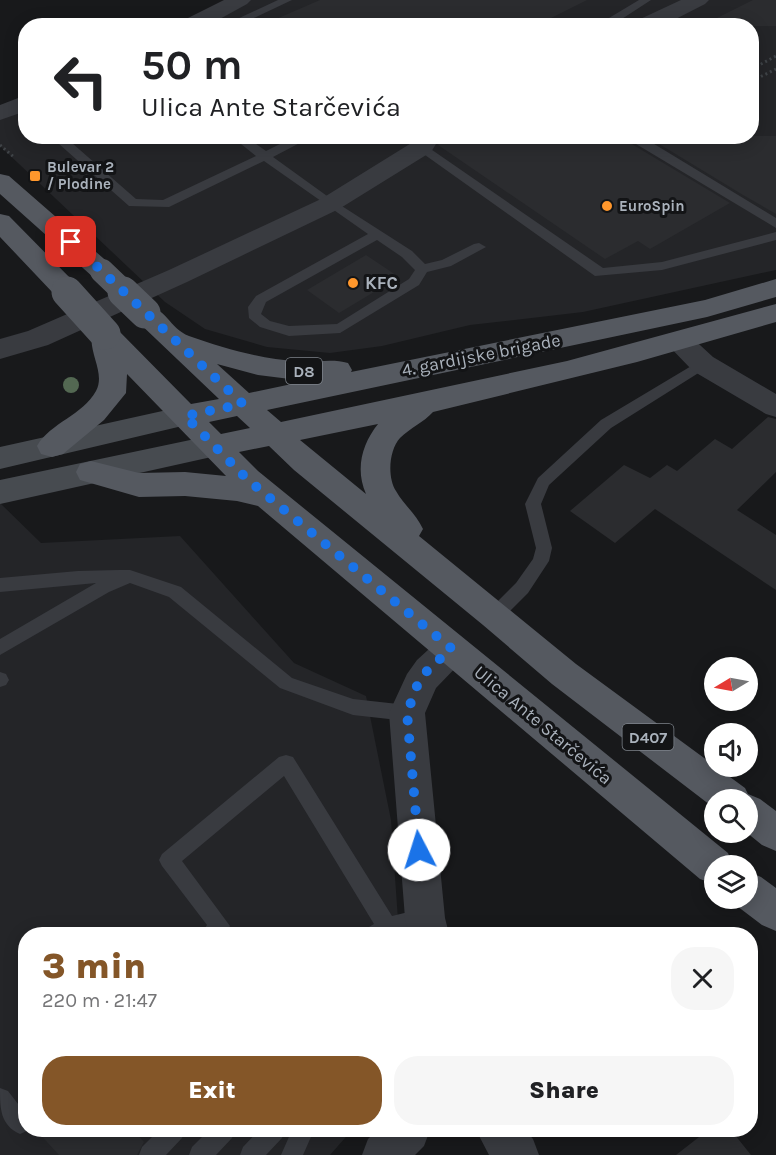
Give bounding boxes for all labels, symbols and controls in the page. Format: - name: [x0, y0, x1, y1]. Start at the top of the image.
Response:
- text: 50 m: [141, 40, 243, 90]
- icon: left: [42, 42, 120, 120]
- text: Ulica Ante Starčevića: [141, 91, 401, 123]
- place label: Bulevar 2 / Plodine: [47, 158, 114, 193]
- marker: Bulevar 2 / Plodine: [28, 169, 42, 183]
- place label: EuroSpin: [619, 197, 685, 215]
- marker: EuroSpin: [600, 199, 614, 213]
- pin: [45, 216, 96, 267]
- icon: arrive: [54, 225, 87, 258]
- place label: KFC: [365, 272, 398, 294]
- marker: KFC: [346, 276, 360, 290]
- street label: 4. gardijske brigade: [400, 329, 562, 381]
- road number: D8: [286, 358, 322, 384]
- north arrow: [704, 657, 758, 711]
- map controls: [704, 657, 758, 909]
- street label: Ulica Ante Starčevića: [470, 661, 616, 789]
- button: sound: [704, 723, 758, 777]
- road number: D407: [622, 724, 674, 750]
- button: search: [704, 789, 758, 843]
- position arrow: [387, 818, 451, 882]
- button: layers: [704, 855, 758, 909]
- text: 3 min: [42, 945, 146, 987]
- button: close: [671, 947, 734, 1010]
- text: 220 m · 21:47: [42, 989, 157, 1012]
- button: Exit: [42, 1056, 382, 1125]
- button: Share: [394, 1056, 734, 1125]

